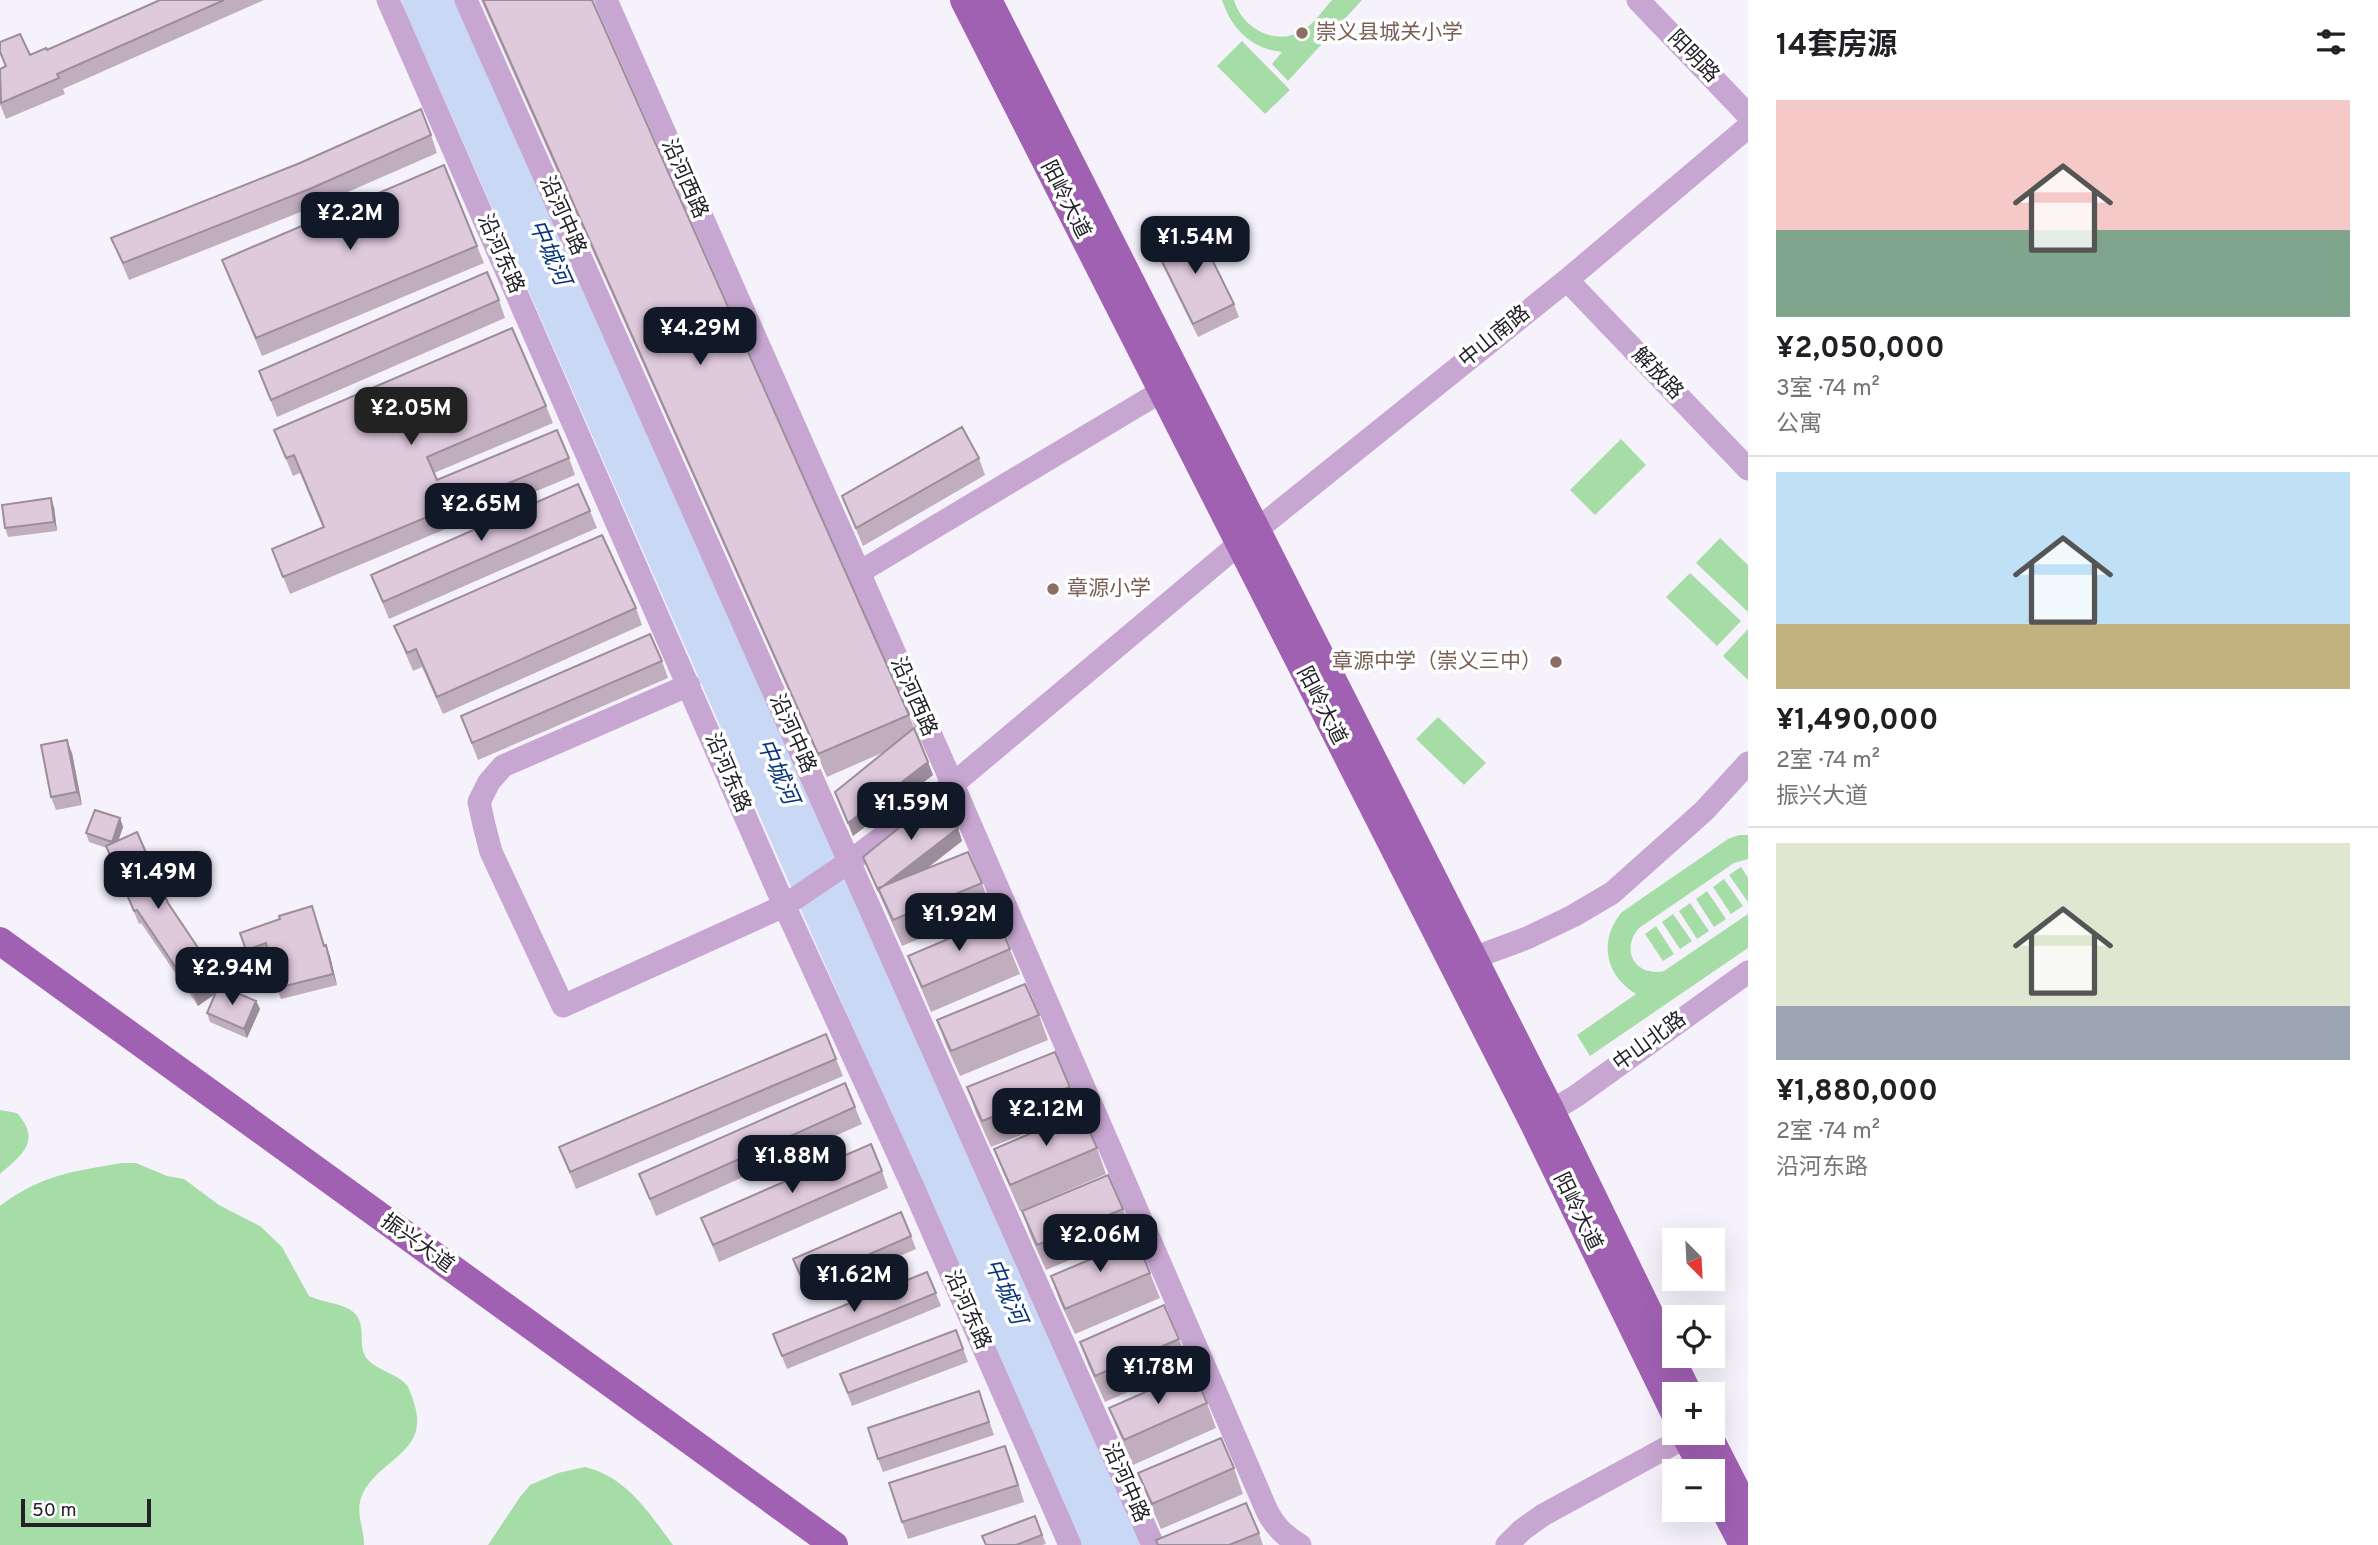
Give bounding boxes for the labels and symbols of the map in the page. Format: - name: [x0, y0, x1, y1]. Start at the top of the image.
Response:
- place label: 崇义县城关小学: [1316, 20, 1463, 47]
- marker: 崇义县城关小学: [1294, 25, 1310, 41]
- street label: 阳明路: [1661, 25, 1725, 89]
- street label: 沿河西路: [655, 135, 713, 223]
- street label: 阳岭大道: [1034, 156, 1096, 244]
- street label: 沿河中路: [533, 172, 591, 260]
- pin: ¥2.2M: [301, 192, 399, 252]
- street label: 沿河东路: [471, 210, 529, 298]
- water label: 中城河: [521, 216, 577, 294]
- pin: ¥1.54M: [1138, 216, 1252, 276]
- street label: 中山南路: [1454, 300, 1536, 374]
- pin: ¥4.29M: [643, 308, 757, 367]
- street label: 解放路: [1625, 342, 1689, 406]
- pin: ¥2.05M: [354, 388, 468, 447]
- pin: ¥2.65M: [424, 484, 538, 543]
- place label: 章源小学: [1067, 576, 1151, 603]
- marker: 章源小学: [1045, 581, 1061, 597]
- place label: 章源中学（崇义三中）: [1332, 649, 1542, 676]
- street label: 沿河西路: [884, 653, 942, 741]
- marker: 章源中学（崇义三中）: [1548, 654, 1564, 670]
- street label: 阳岭大道: [1290, 662, 1352, 750]
- street label: 沿河中路: [763, 690, 821, 778]
- street label: 沿河东路: [698, 729, 756, 817]
- water label: 中城河: [749, 735, 805, 813]
- pin: ¥1.59M: [854, 782, 968, 842]
- pin: ¥1.49M: [101, 852, 215, 911]
- pin: ¥1.92M: [902, 894, 1016, 953]
- pin: ¥2.94M: [175, 948, 289, 1007]
- street label: 中山北路: [1608, 1006, 1692, 1078]
- pin: ¥2.12M: [989, 1088, 1103, 1148]
- pin: ¥1.88M: [735, 1136, 849, 1195]
- street label: 阳岭大道: [1546, 1168, 1608, 1256]
- street label: 振兴大道: [375, 1208, 459, 1280]
- pin: ¥2.06M: [1043, 1214, 1157, 1274]
- north arrow: [1662, 1228, 1726, 1292]
- pin: ¥1.62M: [797, 1254, 911, 1314]
- water label: 中城河: [977, 1255, 1033, 1333]
- street label: 沿河东路: [938, 1266, 996, 1354]
- pin: ¥1.78M: [1101, 1346, 1215, 1406]
- street label: 沿河中路: [1096, 1439, 1154, 1527]
- scale bar: [21, 1496, 150, 1528]

